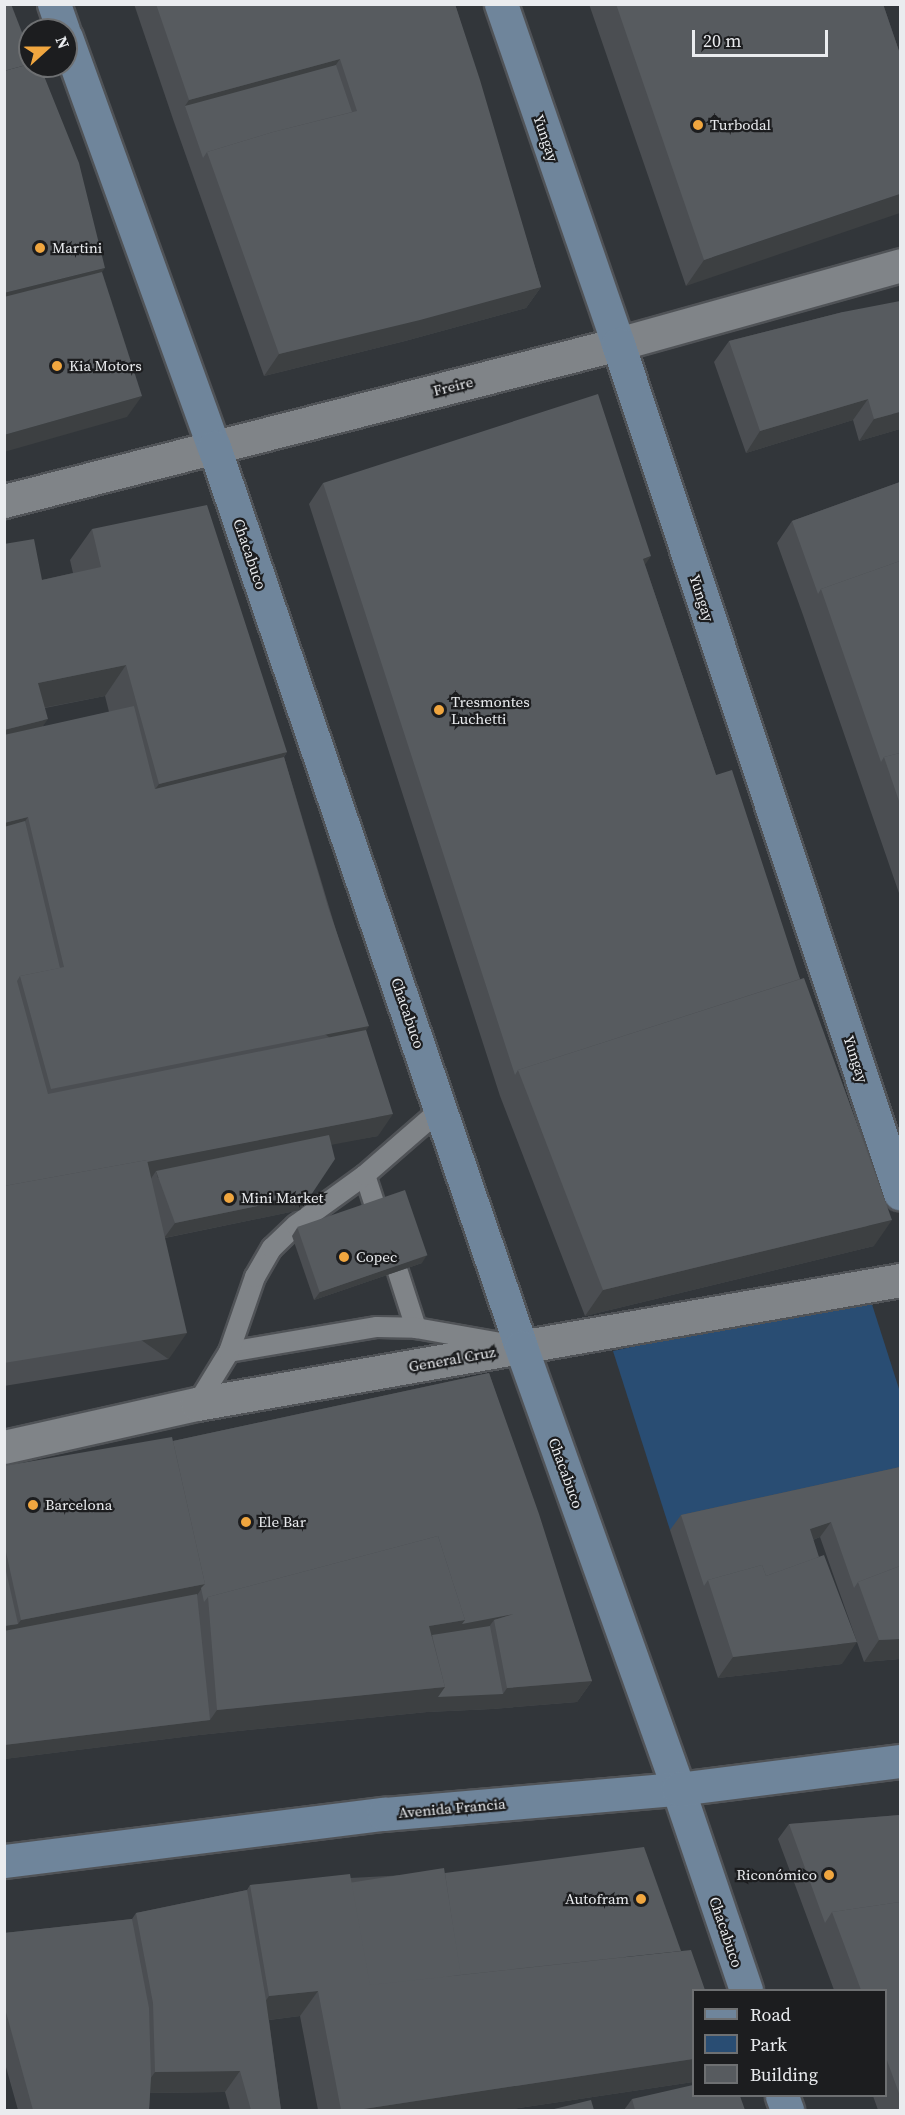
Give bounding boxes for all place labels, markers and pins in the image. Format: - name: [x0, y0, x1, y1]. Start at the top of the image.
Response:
- place label: Turbodal: [710, 116, 771, 134]
- marker: Turbodal: [691, 118, 705, 132]
- place label: Martini: [52, 239, 102, 257]
- marker: Martini: [33, 241, 47, 255]
- place label: Kia Motors: [69, 357, 142, 375]
- marker: Kia Motors: [50, 359, 64, 373]
- place label: Tresmontes Luchetti: [451, 692, 530, 727]
- marker: Tresmontes Luchetti: [432, 703, 446, 717]
- place label: Mini Market: [241, 1189, 323, 1207]
- marker: Mini Market: [222, 1191, 236, 1205]
- place label: Copec: [356, 1248, 397, 1266]
- marker: Copec: [337, 1250, 351, 1264]
- place label: Barcelona: [45, 1496, 112, 1514]
- marker: Barcelona: [26, 1498, 40, 1512]
- place label: Ele Bar: [258, 1513, 306, 1531]
- marker: Ele Bar: [239, 1515, 253, 1529]
- place label: Riconómico: [736, 1866, 817, 1884]
- marker: Riconómico: [822, 1868, 836, 1882]
- place label: Autofram: [565, 1890, 629, 1908]
- marker: Autofram: [634, 1892, 648, 1906]

